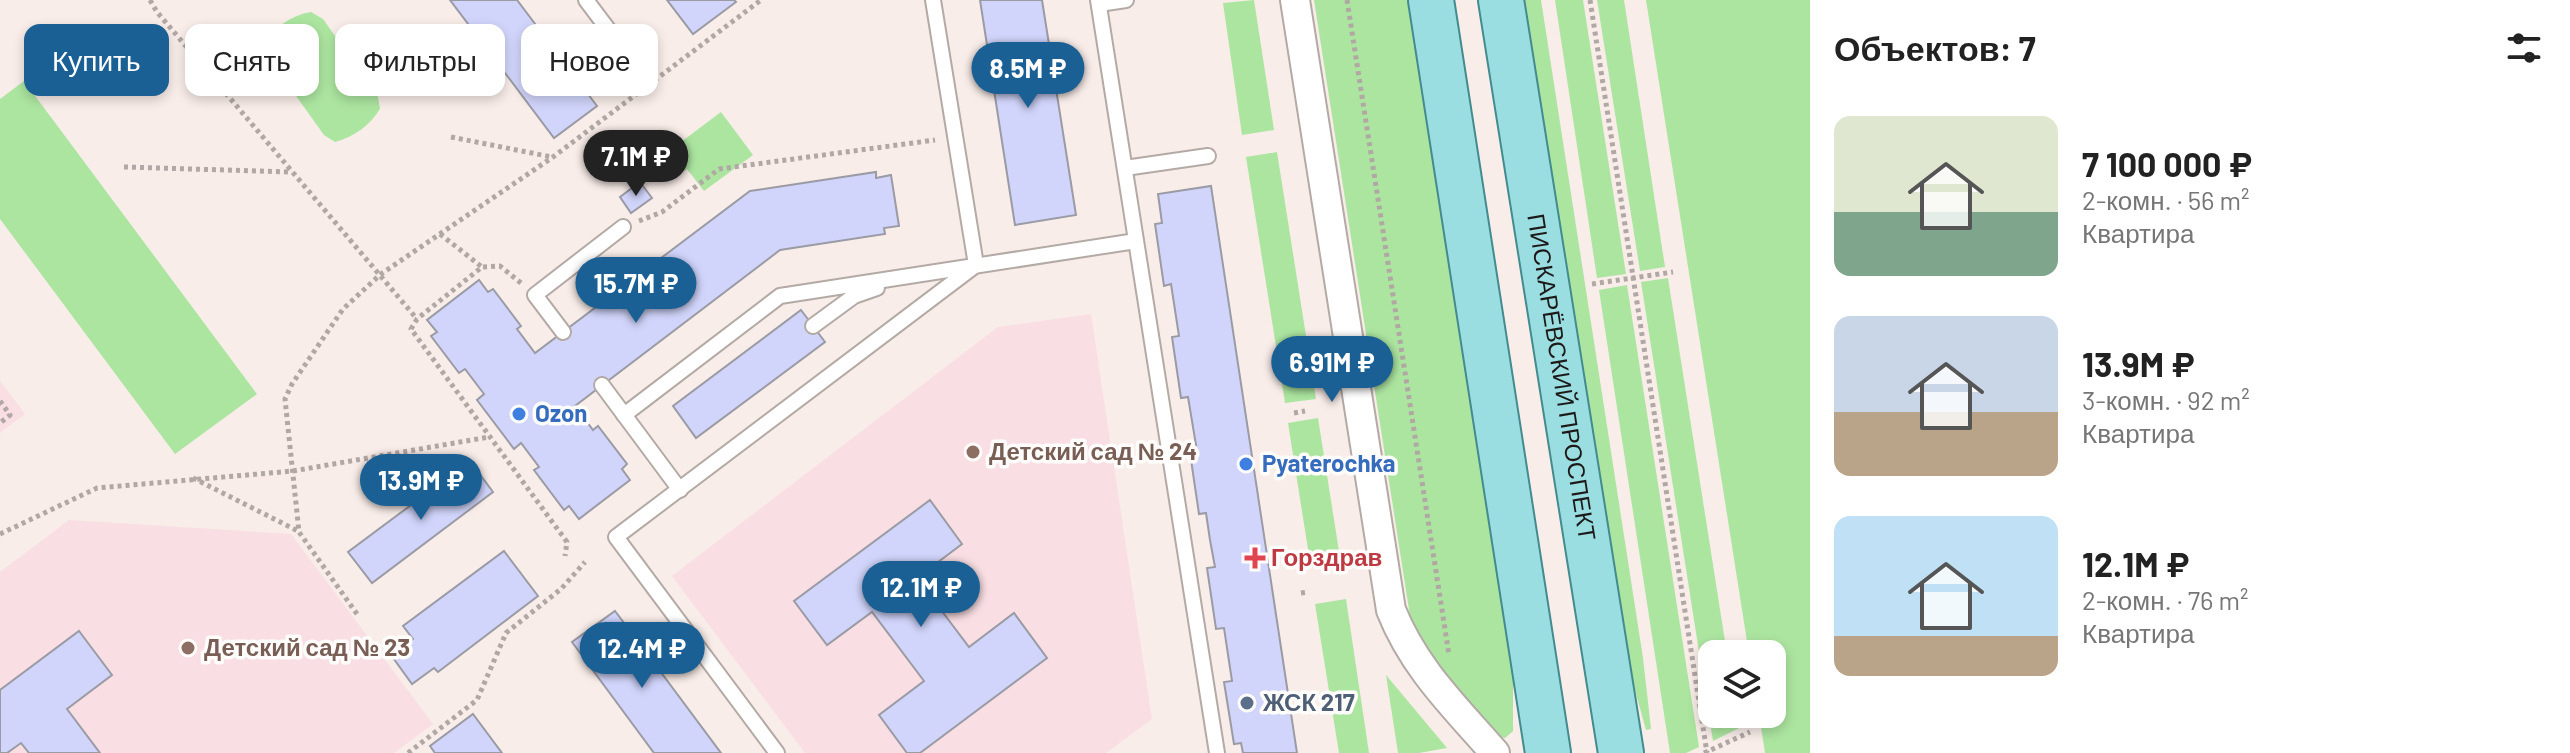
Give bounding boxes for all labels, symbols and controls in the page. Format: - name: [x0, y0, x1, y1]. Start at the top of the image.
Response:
- chip: Купить: [24, 24, 169, 96]
- chip: Снять: [185, 24, 319, 96]
- chip: Фильтры: [335, 24, 505, 96]
- chip: Новое: [521, 24, 658, 96]
- icon: filters: [2502, 26, 2546, 70]
- text: Объектов: 7: [1834, 27, 2036, 68]
- pin: 8.5M ₽: [963, 42, 1093, 110]
- text: 8.5M ₽: [989, 52, 1067, 83]
- pin: 7.1M ₽: [571, 130, 701, 198]
- text: 7.1M ₽: [601, 140, 671, 171]
- text: 7 100 000 ₽: [2082, 143, 2252, 184]
- icon: home: [1898, 148, 1994, 244]
- text: 2-комн. · 56 m²: [2082, 184, 2250, 215]
- street label: ПИСКАРЁВСКИЙ ПРОСПЕКТ: [1522, 212, 1603, 543]
- text: Квартира: [2082, 217, 2194, 248]
- pin: 15.7M ₽: [562, 257, 710, 325]
- text: 15.7M ₽: [593, 267, 679, 298]
- pin: 6.91M ₽: [1258, 336, 1406, 404]
- text: 13.9M ₽: [2082, 343, 2195, 384]
- text: 6.91M ₽: [1289, 346, 1375, 377]
- icon: home: [1898, 348, 1994, 444]
- text: 3-комн. · 92 m²: [2082, 384, 2250, 415]
- place label: Ozon: [535, 398, 587, 427]
- marker: Ozon: [510, 405, 528, 423]
- text: Квартира: [2082, 417, 2194, 448]
- place label: Детский сад № 24: [989, 436, 1197, 465]
- marker: Детский сад № 24: [964, 443, 982, 461]
- place label: Pyaterochka: [1262, 448, 1395, 477]
- pin: 13.9M ₽: [347, 454, 495, 522]
- marker: Pyaterochka: [1237, 455, 1255, 473]
- text: 13.9M ₽: [378, 464, 464, 495]
- place label: Горздрав: [1271, 542, 1382, 571]
- text: 12.1M ₽: [2082, 543, 2189, 584]
- icon: home: [1898, 548, 1994, 644]
- marker: Горздрав: [1246, 549, 1264, 567]
- pin: 12.1M ₽: [847, 561, 995, 629]
- text: 12.1M ₽: [880, 571, 962, 602]
- text: 2-комн. · 76 m²: [2082, 584, 2249, 615]
- text: Квартира: [2082, 617, 2194, 648]
- pin: 12.4M ₽: [568, 622, 716, 690]
- place label: Детский сад № 23: [204, 632, 410, 661]
- text: 12.4M ₽: [598, 632, 686, 663]
- marker: Детский сад № 23: [179, 639, 197, 657]
- map controls: [1698, 640, 1786, 728]
- button: layers: [1698, 640, 1786, 728]
- place label: ЖСК 217: [1262, 687, 1355, 716]
- marker: ЖСК 217: [1238, 694, 1256, 712]

